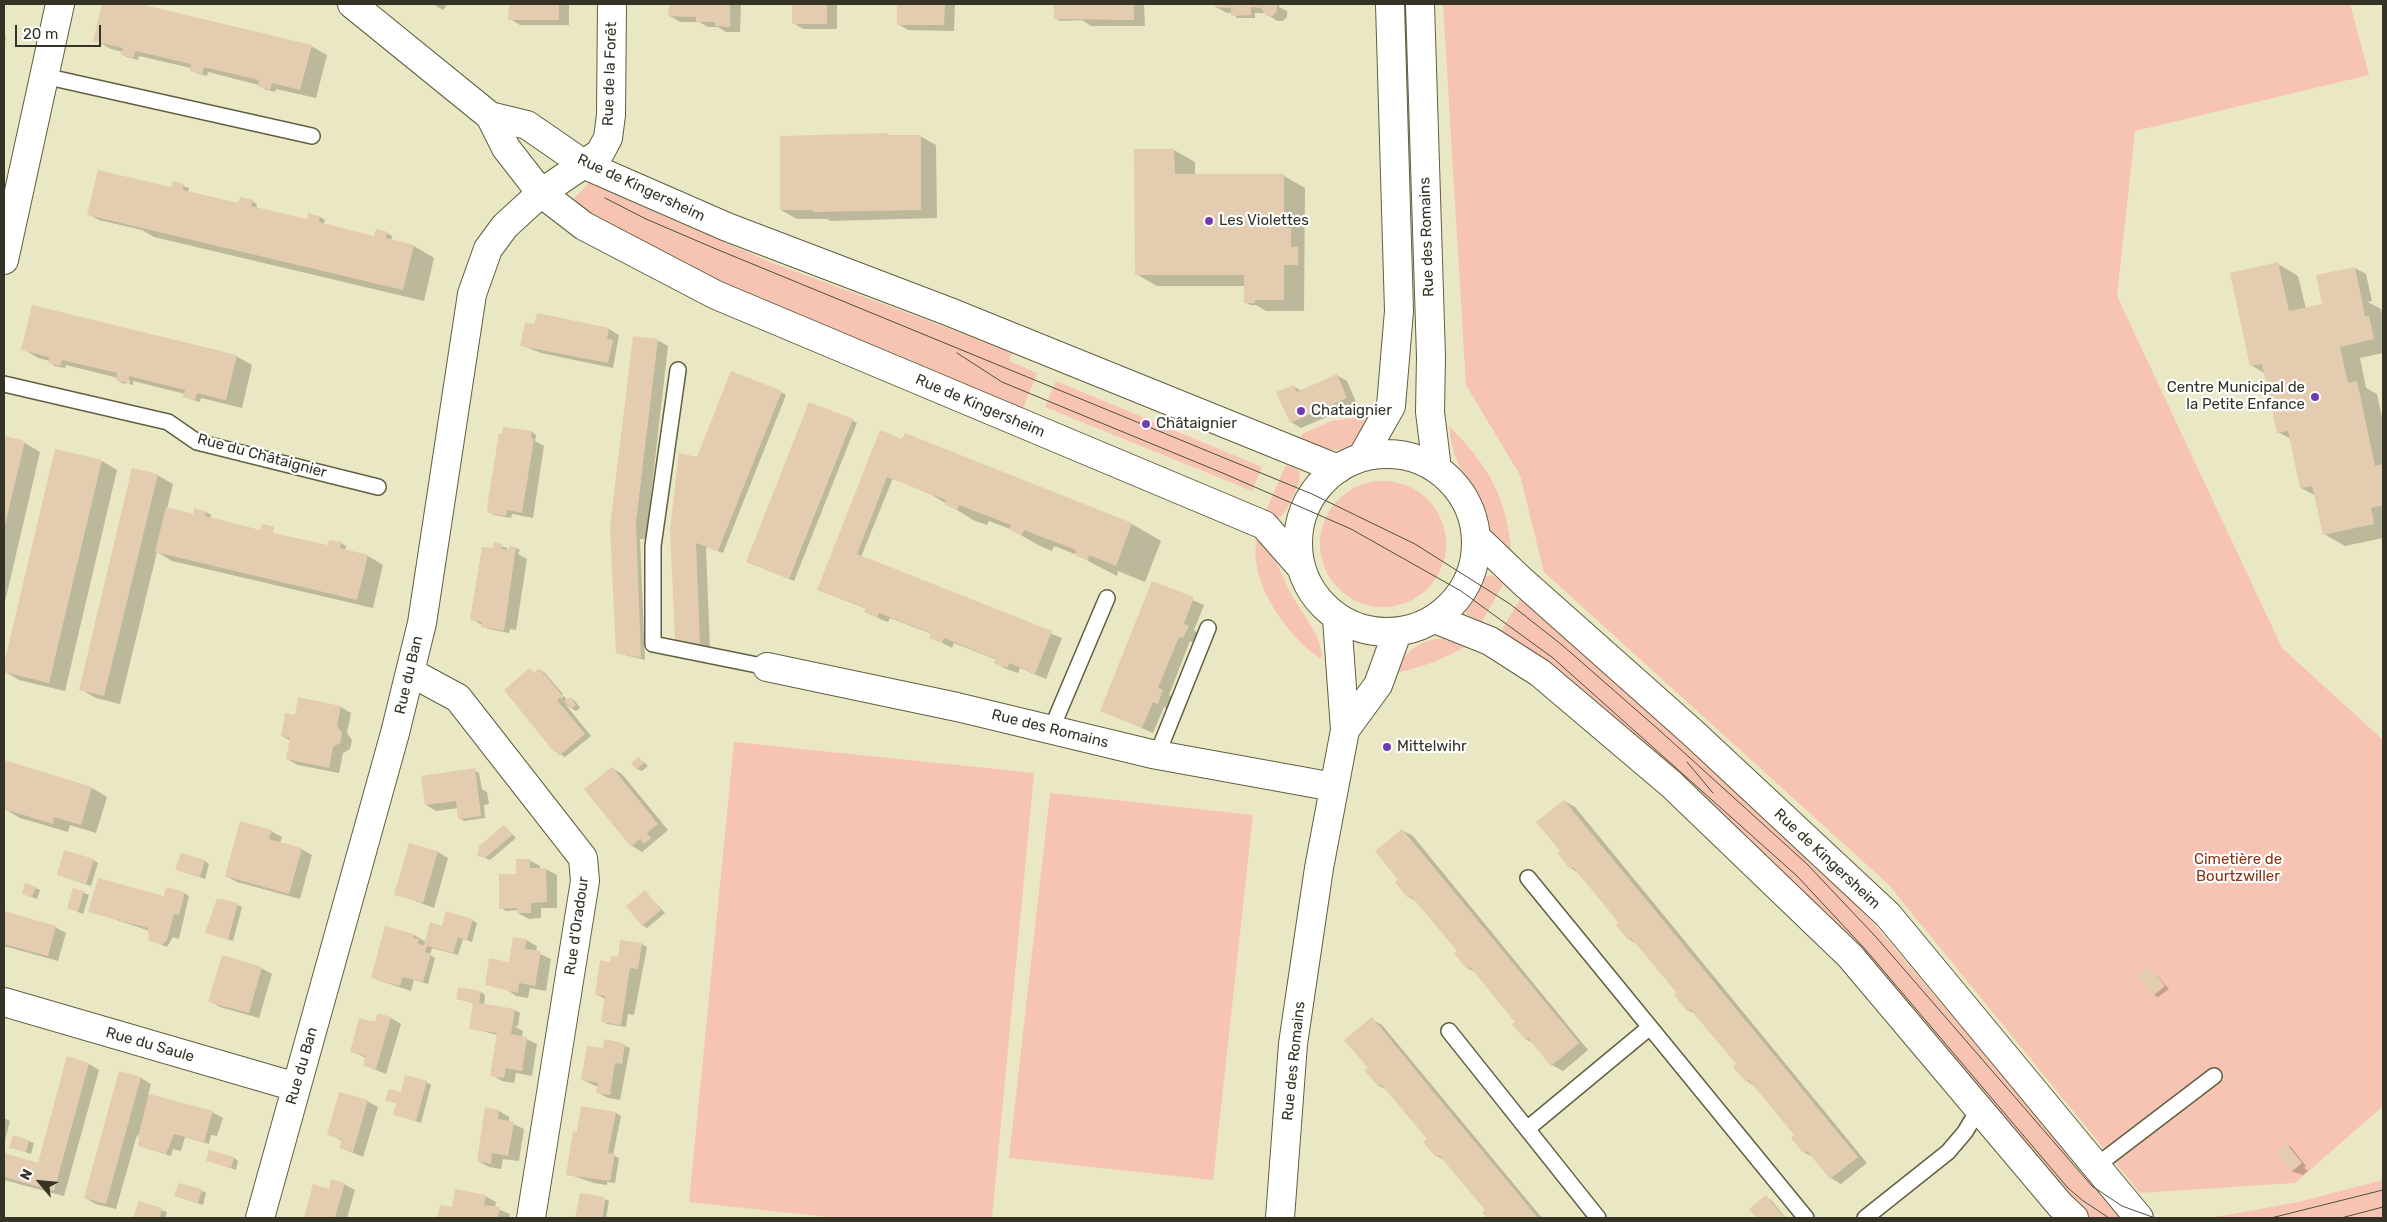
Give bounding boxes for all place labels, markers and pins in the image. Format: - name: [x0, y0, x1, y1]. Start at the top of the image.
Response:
- place label: Les Violettes: [1219, 212, 1309, 230]
- marker: Les Violettes: [1203, 215, 1215, 227]
- place label: Centre Municipal de la Petite Enfance: [2167, 379, 2305, 414]
- marker: Centre Municipal de la Petite Enfance: [2309, 391, 2321, 403]
- place label: Chataignier: [1311, 402, 1392, 420]
- marker: Chataignier: [1295, 405, 1307, 417]
- place label: Châtaignier: [1156, 415, 1237, 433]
- marker: Châtaignier: [1140, 418, 1152, 430]
- place label: Mittelwihr: [1397, 738, 1467, 756]
- marker: Mittelwihr: [1381, 741, 1393, 753]

